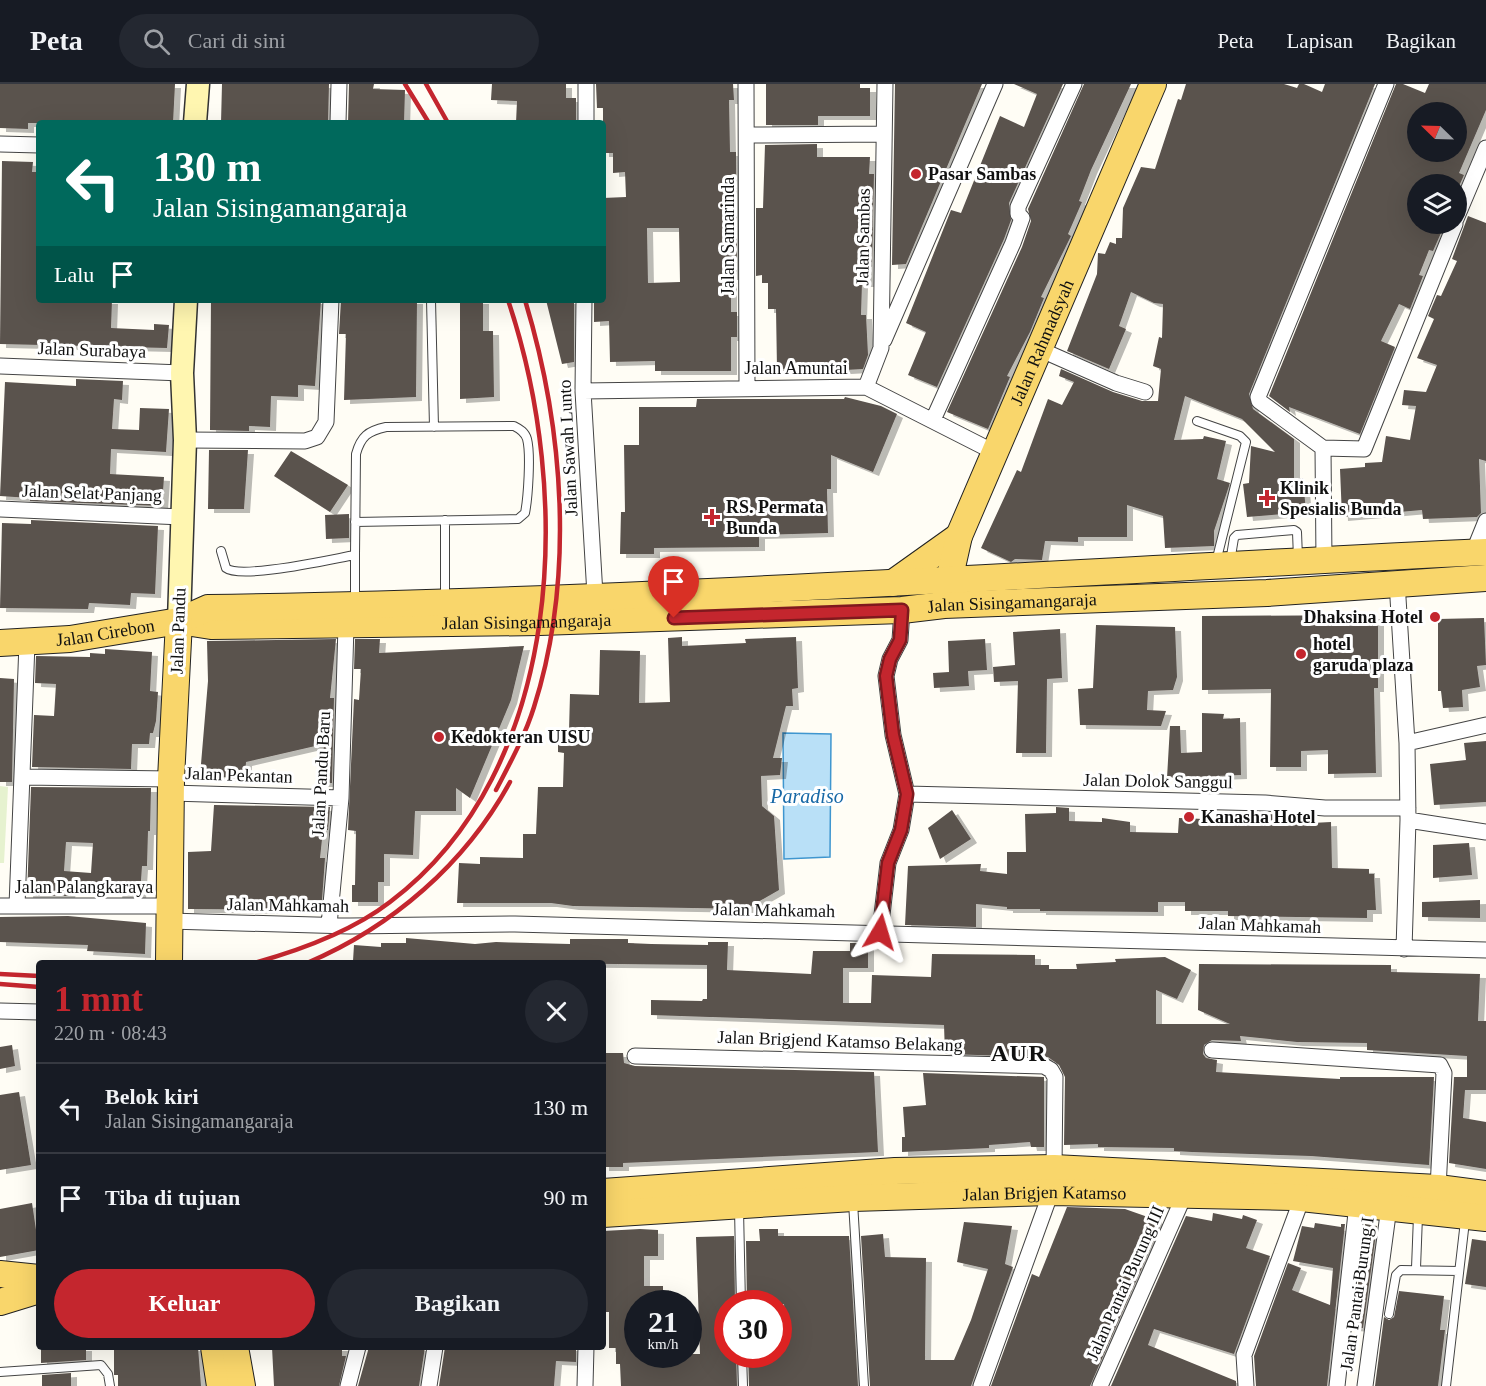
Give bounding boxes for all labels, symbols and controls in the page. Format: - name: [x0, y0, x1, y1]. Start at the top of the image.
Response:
- search box: [119, 14, 539, 68]
- text: Peta: [30, 25, 83, 56]
- icon: search: [140, 25, 173, 58]
- text: Cari di sini: [188, 28, 286, 53]
- text: Peta: [1217, 29, 1254, 53]
- text: Lapisan: [1287, 29, 1353, 53]
- text: Bagikan: [1386, 29, 1456, 53]
- north arrow: [1407, 102, 1467, 162]
- map controls: [1407, 102, 1467, 234]
- icon: left: [54, 144, 132, 222]
- text: 130 m: [153, 144, 262, 190]
- place label: Pasar Sambas: [928, 164, 1036, 184]
- marker: Pasar Sambas: [909, 167, 923, 181]
- button: layers: [1407, 174, 1467, 234]
- street label: Jalan Samarinda: [718, 177, 738, 295]
- street label: Jalan Sambas: [852, 188, 874, 286]
- text: Jalan Sisingamangaraja: [153, 193, 407, 223]
- icon: arrive: [106, 258, 139, 291]
- text: Lalu: [54, 262, 94, 287]
- street label: Jalan Rahmadsyah: [1006, 277, 1078, 408]
- street label: Jalan Surabaya: [37, 338, 147, 362]
- street label: Jalan Amuntai: [744, 358, 848, 378]
- street label: Jalan Sawah Lunto: [554, 379, 582, 517]
- place label: Klinik Spesialis Bunda: [1280, 478, 1402, 519]
- street label: Jalan Selat Panjang: [22, 481, 162, 505]
- marker: Klinik Spesialis Bunda: [1258, 489, 1276, 507]
- place label: RS. Permata Bunda: [726, 497, 824, 538]
- marker: RS. Permata Bunda: [703, 508, 721, 526]
- pin: [648, 556, 699, 618]
- icon: arrive: [657, 565, 690, 598]
- street label: Jalan Pandu: [166, 587, 190, 675]
- street label: Jalan Sisingamangaraja: [926, 589, 1097, 617]
- place label: Dhaksina Hotel: [1303, 607, 1423, 627]
- street label: Jalan Sisingamangaraja: [442, 610, 612, 633]
- marker: Dhaksina Hotel: [1428, 610, 1442, 624]
- street label: Jalan Cirebon: [56, 615, 156, 650]
- place label: hotel garuda plaza: [1313, 634, 1414, 675]
- marker: hotel garuda plaza: [1294, 647, 1308, 661]
- street label: Jalan Pandu Baru: [308, 711, 334, 837]
- place label: Kedokteran UISU: [451, 727, 591, 747]
- marker: Kedokteran UISU: [432, 730, 446, 744]
- street label: Jalan Pekantan: [185, 763, 293, 787]
- street label: Jalan Dolok Sanggul: [1083, 770, 1233, 792]
- water label: Paradiso: [769, 785, 844, 807]
- place label: Kanasha Hotel: [1201, 807, 1316, 827]
- marker: Kanasha Hotel: [1182, 810, 1196, 824]
- street label: Jalan Palangkaraya: [15, 877, 153, 897]
- street label: Jalan Mahkamah: [227, 894, 349, 916]
- street label: Jalan Mahkamah: [713, 899, 835, 921]
- position arrow: [848, 900, 912, 964]
- street label: Jalan Mahkamah: [1198, 913, 1322, 937]
- text: 1 mnt: [54, 979, 143, 1019]
- button: close: [525, 980, 588, 1043]
- text: 220 m · 08:43: [54, 1022, 167, 1044]
- street label: Jalan Brigjend Katamso Belakang: [717, 1027, 963, 1055]
- district label: AUR: [991, 1040, 1047, 1066]
- text: Belok kiri: [105, 1084, 199, 1109]
- icon: left: [54, 1092, 87, 1125]
- text: 130 m: [532, 1095, 588, 1120]
- text: Jalan Sisingamangaraja: [105, 1110, 293, 1132]
- icon: arrive: [54, 1182, 87, 1215]
- street label: Jalan Brigjen Katamso: [962, 1182, 1127, 1205]
- text: Tiba di tujuan: [105, 1185, 240, 1210]
- text: 90 m: [543, 1185, 588, 1210]
- street label: Jalan Pantai Burung III: [1082, 1202, 1168, 1364]
- street label: Jalan Pantai Burung I: [1336, 1216, 1378, 1372]
- button: Keluar: [54, 1269, 315, 1338]
- button: Bagikan: [327, 1269, 588, 1338]
- speed limit sign: 30: [714, 1290, 792, 1368]
- text: 21: [648, 1305, 678, 1338]
- text: km/h: [648, 1336, 678, 1352]

